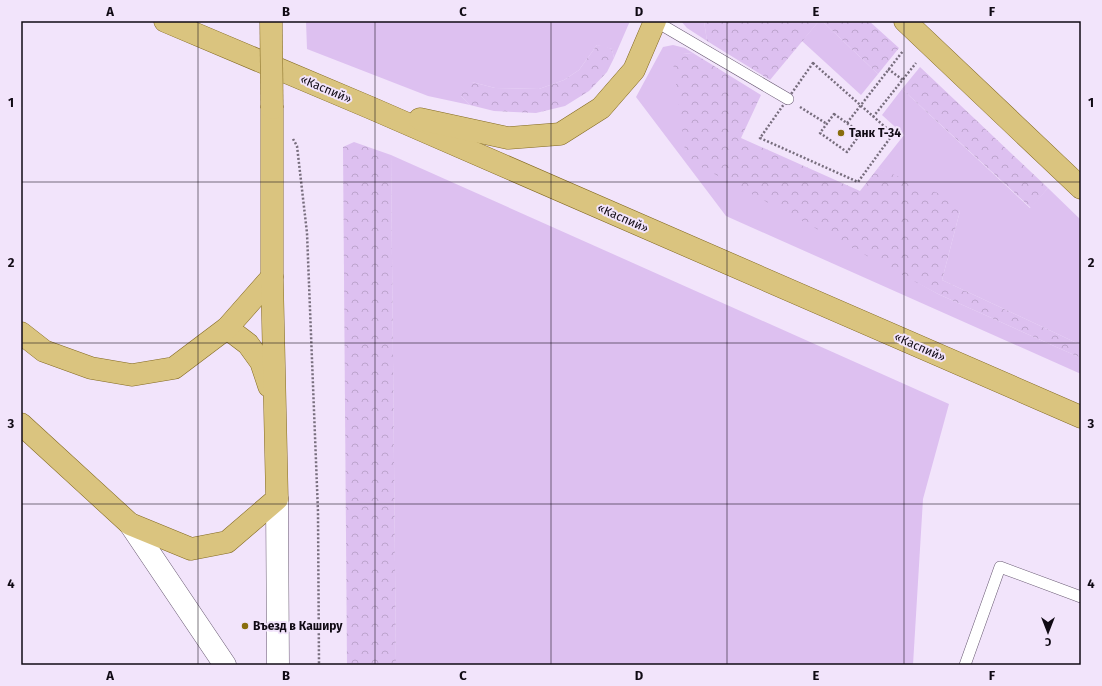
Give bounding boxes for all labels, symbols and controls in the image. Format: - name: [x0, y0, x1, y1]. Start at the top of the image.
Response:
- text: A: [105, 4, 114, 19]
- text: B: [282, 4, 290, 19]
- text: C: [459, 4, 467, 19]
- text: D: [635, 4, 644, 19]
- text: E: [813, 4, 820, 19]
- text: F: [989, 4, 996, 19]
- street label: «Каспий»: [298, 72, 354, 106]
- text: 1: [8, 95, 14, 110]
- text: 1: [1088, 95, 1094, 110]
- place label: Танк Т-34: [849, 126, 901, 140]
- marker: Танк Т-34: [836, 128, 846, 138]
- street label: «Каспий»: [595, 201, 651, 236]
- text: 2: [8, 255, 15, 270]
- text: 2: [1088, 255, 1095, 270]
- street label: «Каспий»: [892, 330, 948, 365]
- text: 3: [7, 416, 15, 431]
- text: 3: [1087, 416, 1095, 431]
- text: 4: [7, 576, 15, 591]
- text: 4: [1087, 576, 1095, 591]
- north arrow: [1028, 612, 1068, 652]
- place label: Въезд в Каширу: [253, 619, 343, 633]
- marker: Въезд в Каширу: [240, 621, 250, 631]
- text: С: [1044, 635, 1051, 648]
- text: A: [105, 668, 114, 683]
- text: B: [282, 668, 290, 683]
- text: C: [459, 668, 467, 683]
- text: D: [635, 668, 644, 683]
- text: E: [813, 668, 820, 683]
- text: F: [989, 668, 996, 683]

